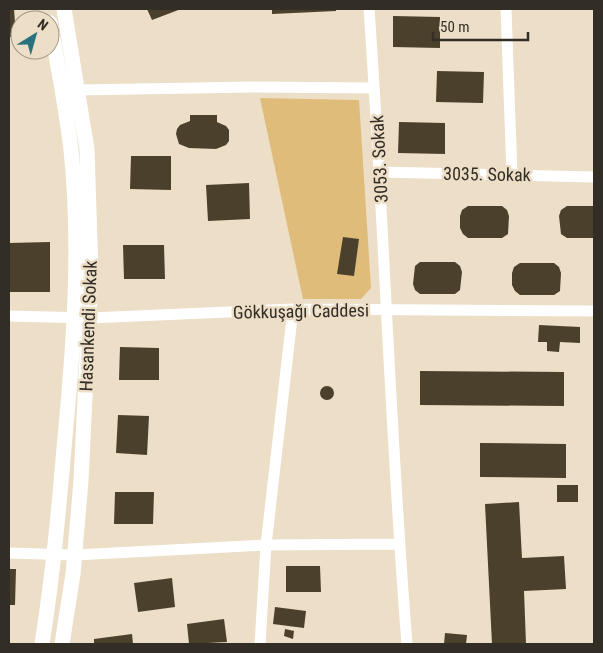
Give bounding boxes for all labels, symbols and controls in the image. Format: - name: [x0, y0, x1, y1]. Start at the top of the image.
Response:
- north arrow: [10, 10, 60, 60]
- scale bar: [433, 10, 528, 42]
- text: N: [35, 16, 51, 34]
- text: 50 m: [440, 18, 470, 36]
- street label: 3053. Sokak: [366, 115, 392, 203]
- street label: 3035. Sokak: [443, 163, 531, 185]
- street label: Hasankendi Sokak: [75, 260, 101, 392]
- street label: Gökkuşağı Caddesi: [233, 299, 369, 323]

